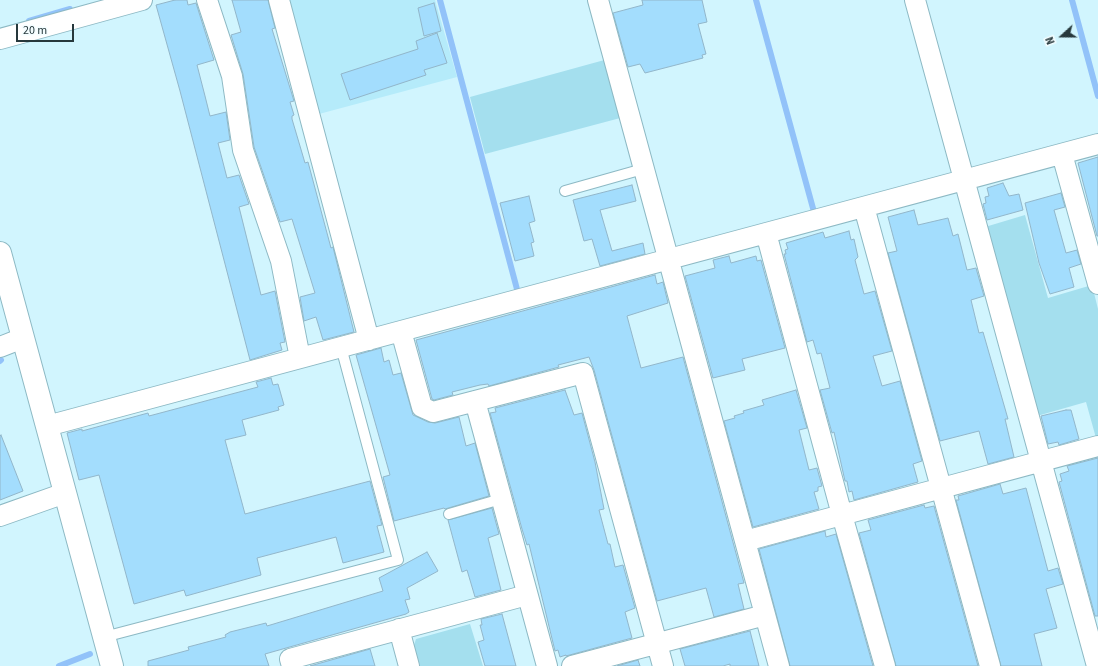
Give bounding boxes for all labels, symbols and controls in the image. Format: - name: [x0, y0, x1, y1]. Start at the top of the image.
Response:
- scale bar: [18, 16, 76, 42]
- north arrow: [1042, 16, 1082, 56]
- text: 20 m: [23, 22, 47, 39]
- text: N: [1042, 34, 1059, 47]

